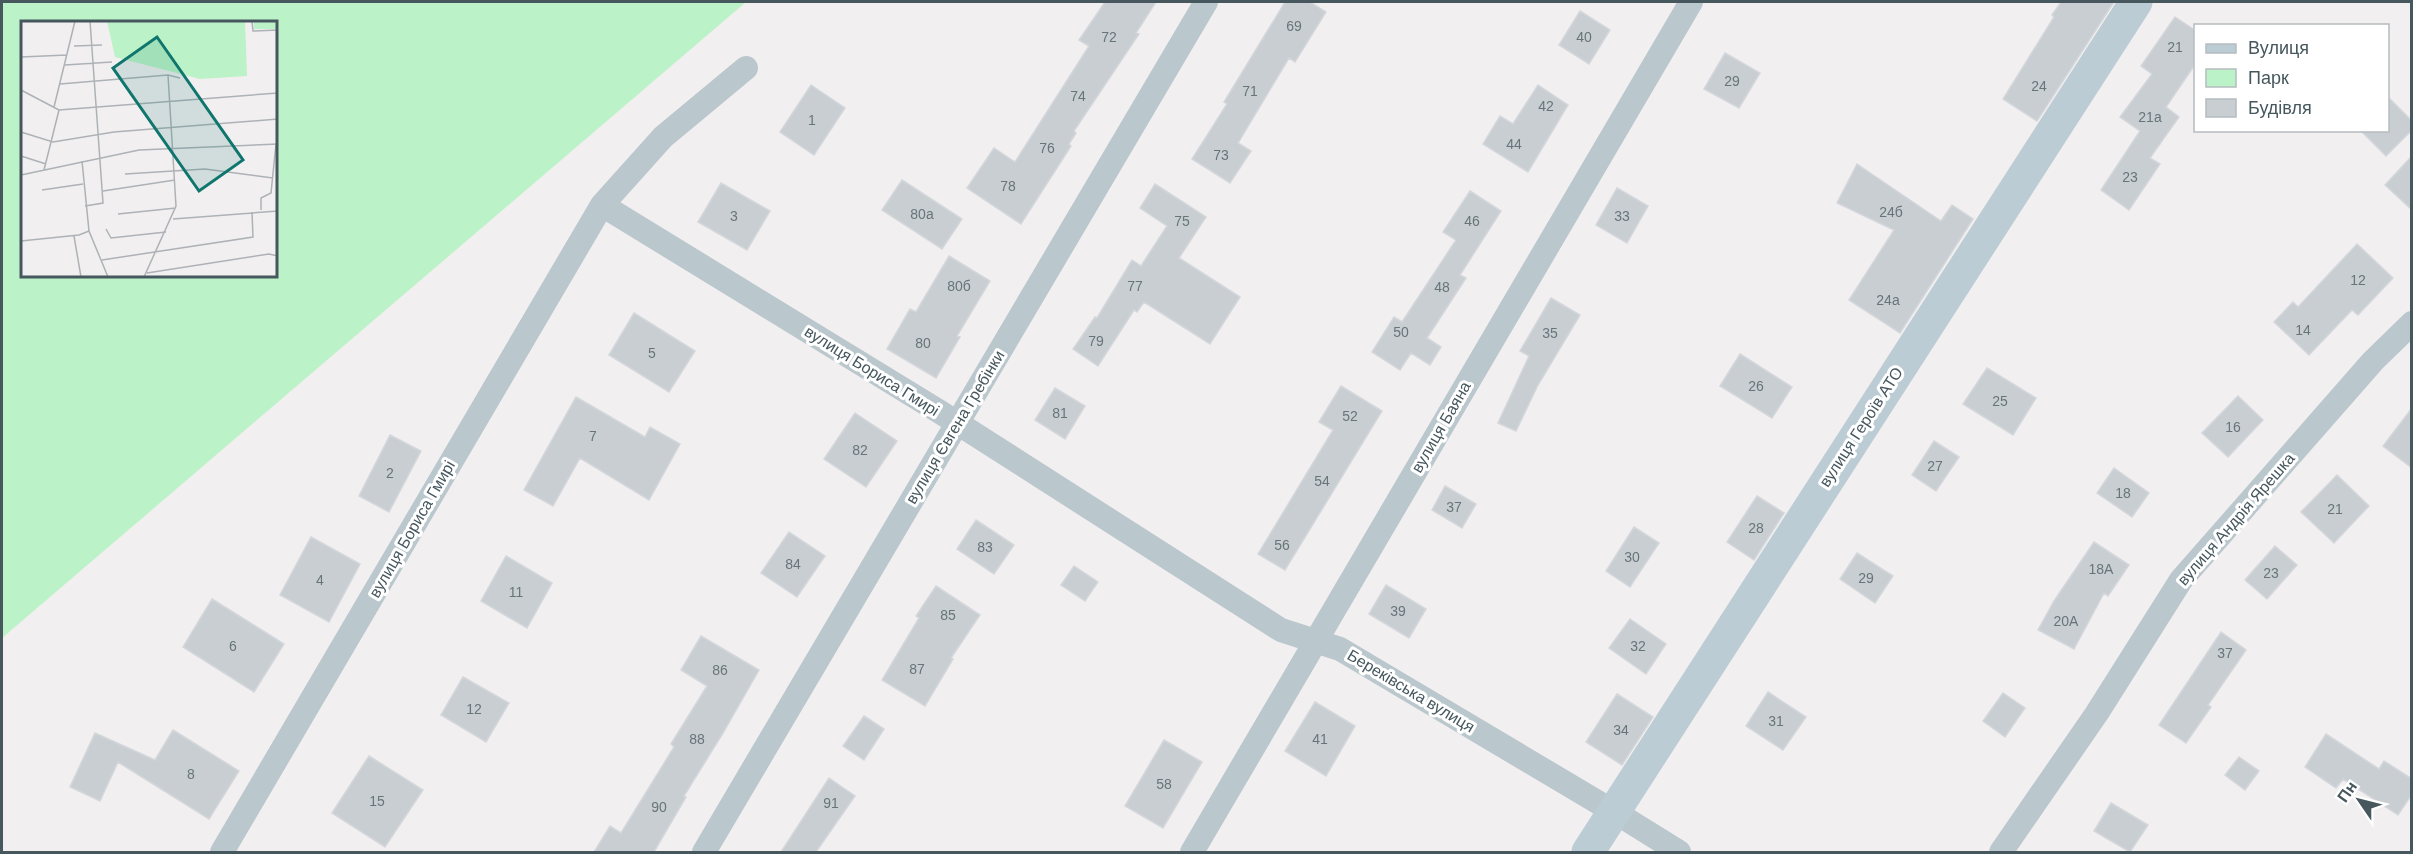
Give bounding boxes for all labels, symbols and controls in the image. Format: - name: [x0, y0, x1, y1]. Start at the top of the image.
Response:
- house number: 69: [1286, 18, 1302, 34]
- inset map: [21, 21, 278, 278]
- legend: [2194, 24, 2389, 132]
- house number: 72: [1101, 29, 1117, 45]
- house number: 40: [1576, 29, 1592, 45]
- text: Вулиця: [2248, 38, 2309, 58]
- house number: 21: [2167, 39, 2183, 55]
- text: Парк: [2248, 68, 2289, 88]
- house number: 29: [1724, 73, 1740, 89]
- house number: 24: [2031, 78, 2047, 94]
- house number: 71: [1242, 83, 1258, 99]
- house number: 74: [1070, 88, 1086, 104]
- house number: 42: [1538, 98, 1554, 114]
- text: Будівля: [2248, 98, 2312, 118]
- house number: 21а: [2138, 109, 2162, 125]
- house number: 1: [808, 112, 816, 128]
- house number: 44: [1506, 136, 1522, 152]
- house number: 76: [1039, 140, 1055, 156]
- house number: 73: [1213, 147, 1229, 163]
- house number: 23: [2122, 169, 2138, 185]
- house number: 78: [1000, 178, 1016, 194]
- house number: 24б: [1879, 204, 1903, 220]
- house number: 80а: [910, 206, 934, 222]
- house number: 3: [730, 208, 738, 224]
- house number: 33: [1614, 208, 1630, 224]
- house number: 75: [1174, 213, 1190, 229]
- house number: 46: [1464, 213, 1480, 229]
- house number: 12: [2350, 272, 2366, 288]
- house number: 80б: [947, 278, 971, 294]
- house number: 77: [1127, 278, 1143, 294]
- house number: 48: [1434, 279, 1450, 295]
- house number: 24а: [1876, 292, 1900, 308]
- house number: 14: [2295, 322, 2311, 338]
- street label: вулиця Бориса Гмирі: [802, 323, 942, 419]
- house number: 50: [1393, 324, 1409, 340]
- house number: 35: [1542, 325, 1558, 341]
- house number: 79: [1088, 333, 1104, 349]
- house number: 80: [915, 335, 931, 351]
- house number: 5: [648, 345, 656, 361]
- street label: вулиця Євгена Гребінки: [902, 347, 1008, 507]
- street label: вулиця Героїв АТО: [1816, 364, 1906, 490]
- street label: вулиця Баяна: [1408, 378, 1474, 475]
- house number: 26: [1748, 378, 1764, 394]
- house number: 25: [1992, 393, 2008, 409]
- house number: 81: [1052, 405, 1068, 421]
- house number: 52: [1342, 408, 1358, 424]
- house number: 16: [2225, 419, 2241, 435]
- house number: 7: [589, 428, 597, 444]
- house number: 82: [852, 442, 868, 458]
- street label: вулиця Андрія Ярешка: [2174, 450, 2298, 588]
- street label: вулиця Бориса Гмирі: [366, 458, 458, 600]
- house number: 27: [1927, 458, 1943, 474]
- house number: 2: [386, 465, 394, 481]
- house number: 54: [1314, 473, 1330, 489]
- house number: 18: [2115, 485, 2131, 501]
- house number: 37: [1446, 499, 1462, 515]
- house number: 21: [2327, 501, 2343, 517]
- house number: 28: [1748, 520, 1764, 536]
- house number: 56: [1274, 537, 1290, 553]
- house number: 83: [977, 539, 993, 555]
- house number: 30: [1624, 549, 1640, 565]
- house number: 84: [785, 556, 801, 572]
- house number: 18А: [2089, 561, 2114, 577]
- house number: 23: [2263, 565, 2279, 581]
- house number: 29: [1858, 570, 1874, 586]
- house number: 4: [316, 572, 324, 588]
- house number: 11: [509, 584, 523, 600]
- house number: 39: [1390, 603, 1406, 619]
- house number: 85: [940, 607, 956, 623]
- house number: 20А: [2054, 613, 2079, 629]
- house number: 6: [229, 638, 237, 654]
- house number: 32: [1630, 638, 1646, 654]
- house number: 37: [2217, 645, 2233, 661]
- street label: Береківська вулиця: [1344, 646, 1478, 736]
- house number: 87: [909, 661, 925, 677]
- house number: 86: [712, 662, 728, 678]
- house number: 12: [466, 701, 482, 717]
- house number: 31: [1768, 713, 1784, 729]
- house number: 34: [1613, 722, 1629, 738]
- house number: 88: [689, 731, 705, 747]
- house number: 41: [1312, 731, 1328, 747]
- house number: 8: [187, 766, 195, 782]
- north arrow: [2329, 770, 2389, 830]
- house number: 58: [1156, 776, 1172, 792]
- text: Пн: [2334, 778, 2360, 805]
- house number: 15: [369, 793, 385, 809]
- house number: 91: [823, 795, 839, 811]
- house number: 90: [651, 799, 667, 815]

